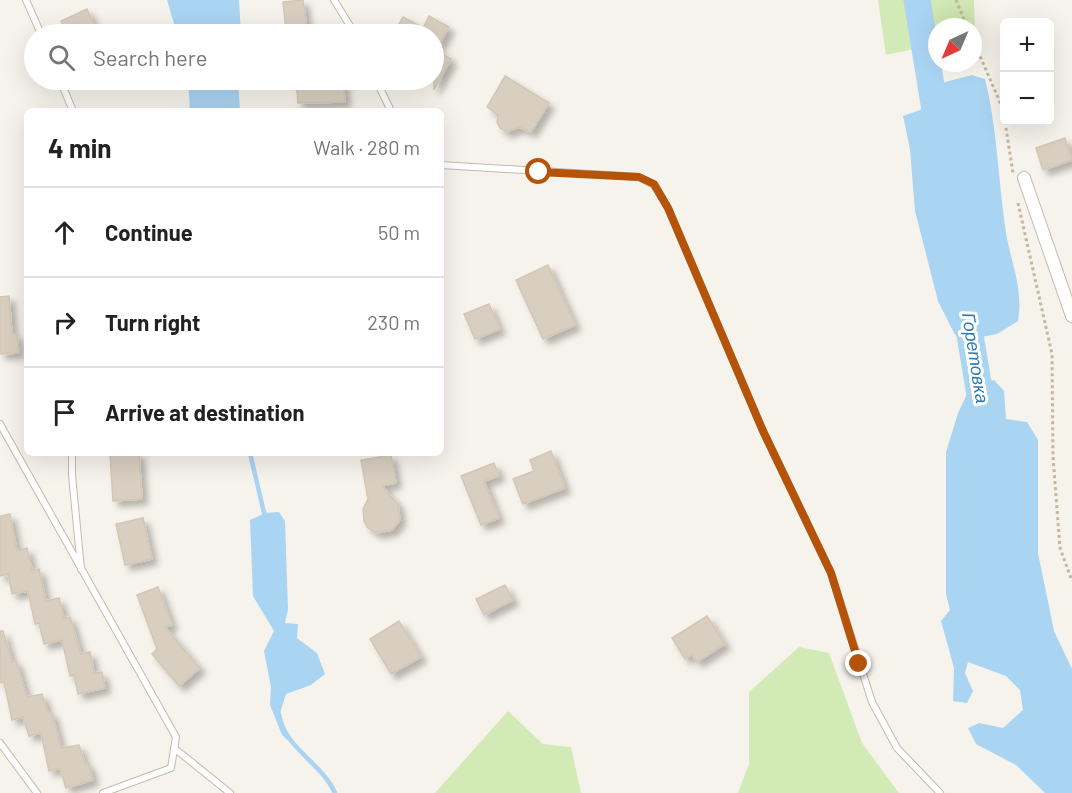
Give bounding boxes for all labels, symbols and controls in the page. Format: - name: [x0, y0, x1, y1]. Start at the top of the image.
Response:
- north arrow: [928, 18, 982, 72]
- map controls: [1000, 18, 1054, 126]
- button: +: [1000, 18, 1054, 72]
- search box: [24, 24, 444, 90]
- icon: search: [45, 41, 78, 74]
- text: Search here: [93, 44, 207, 70]
- button: −: [1000, 72, 1054, 126]
- text: 4 min: [48, 132, 112, 163]
- text: Walk · 280 m: [313, 135, 420, 159]
- route start: [525, 158, 551, 184]
- icon: ahead: [48, 216, 81, 249]
- text: Continue: [105, 219, 193, 245]
- text: 50 m: [378, 220, 420, 244]
- icon: right: [48, 306, 81, 339]
- text: Turn right: [105, 309, 200, 335]
- text: 230 m: [367, 310, 420, 334]
- water label: Горетовка: [958, 311, 994, 405]
- icon: arrive: [48, 396, 81, 429]
- text: Arrive at destination: [105, 399, 304, 425]
- route end: [845, 650, 871, 676]

